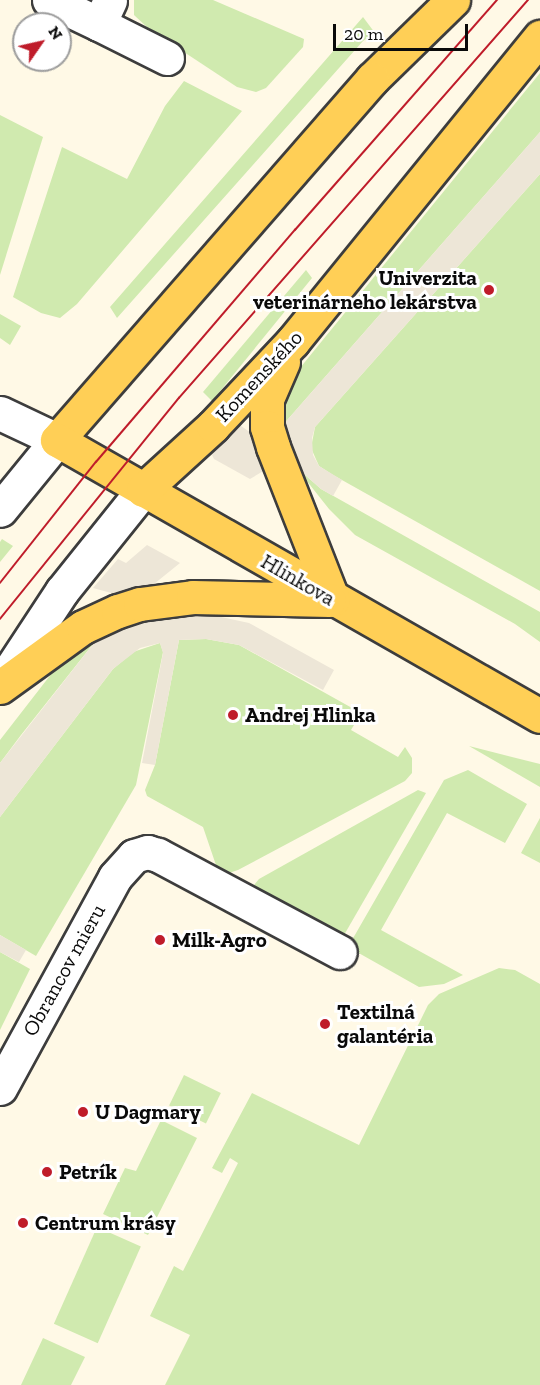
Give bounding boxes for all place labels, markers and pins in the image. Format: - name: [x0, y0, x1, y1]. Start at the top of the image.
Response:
- place label: Univerzita veterinárneho lekárstva: [253, 265, 477, 315]
- marker: Univerzita veterinárneho lekárstva: [482, 283, 496, 297]
- place label: Andrej Hlinka: [245, 702, 376, 728]
- marker: Andrej Hlinka: [226, 708, 240, 722]
- place label: Milk-Agro: [172, 927, 267, 953]
- marker: Milk-Agro: [153, 933, 167, 947]
- place label: Textilná galantéria: [337, 999, 433, 1049]
- marker: Textilná galantéria: [318, 1017, 332, 1031]
- place label: U Dagmary: [95, 1099, 201, 1125]
- marker: U Dagmary: [76, 1105, 90, 1119]
- place label: Petrík: [59, 1159, 117, 1185]
- marker: Petrík: [40, 1165, 54, 1179]
- place label: Centrum krásy: [35, 1210, 176, 1236]
- marker: Centrum krásy: [16, 1216, 30, 1230]

